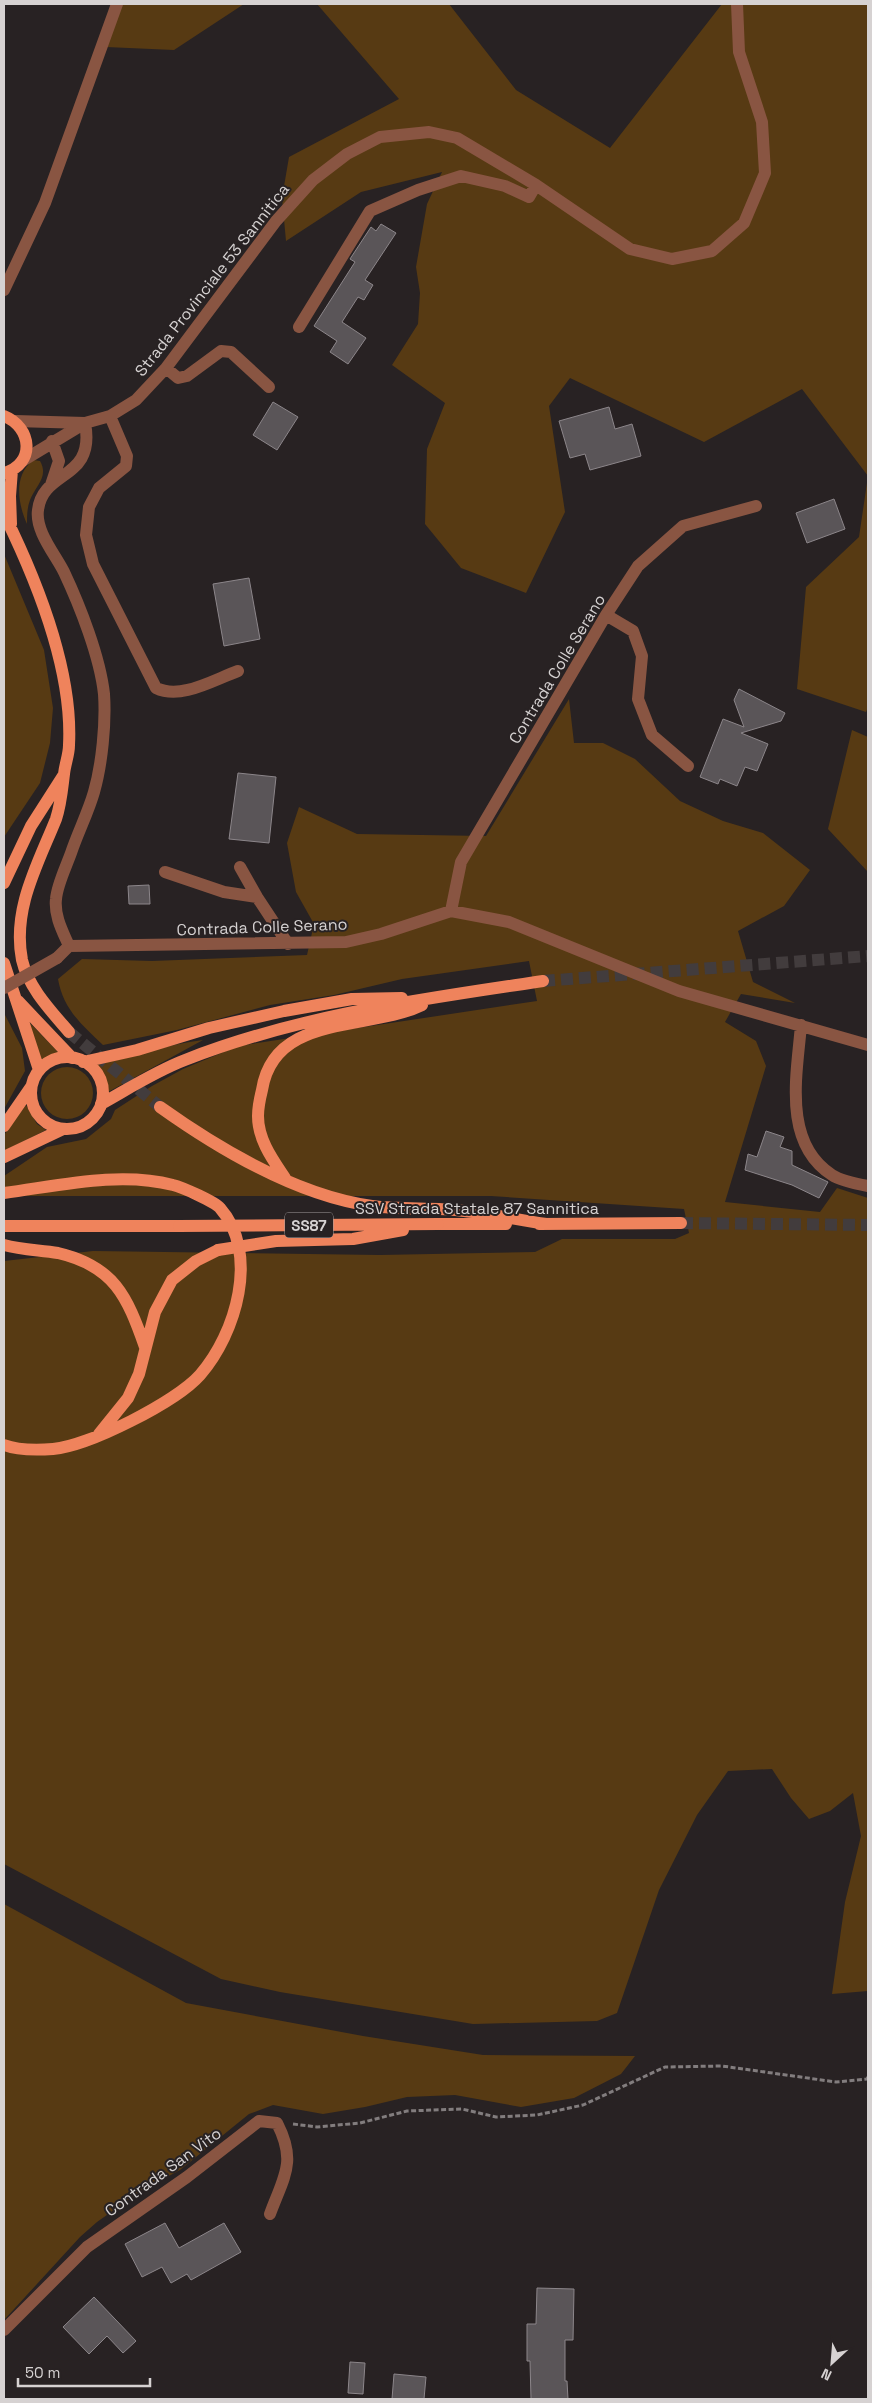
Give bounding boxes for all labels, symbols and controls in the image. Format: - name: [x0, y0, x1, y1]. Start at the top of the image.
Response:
- street label: Strada Provinciale 53 Sannitica: [130, 179, 294, 381]
- street label: Contrada Colle Serano: [504, 590, 610, 748]
- street label: Contrada Colle Serano: [176, 914, 348, 940]
- street label: SSV Strada Statale 87 Sannitica: [355, 1198, 599, 1219]
- road number: SS87: [285, 1212, 333, 1238]
- street label: Contrada San Vito: [101, 2123, 225, 2221]
- north arrow: [807, 2338, 857, 2388]
- scale bar: [18, 2356, 150, 2388]
- text: 50 m: [25, 2363, 60, 2382]
- text: N: [818, 2365, 834, 2385]

